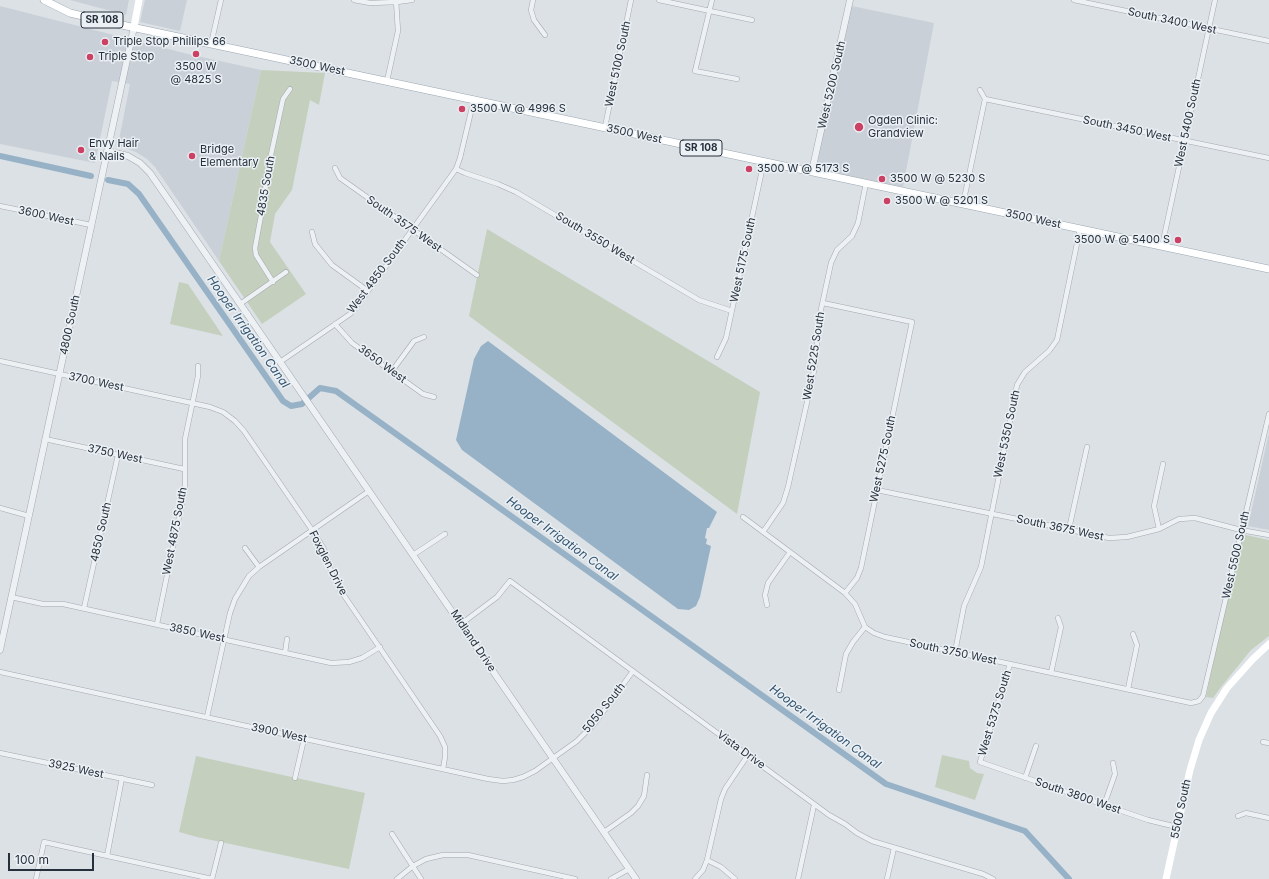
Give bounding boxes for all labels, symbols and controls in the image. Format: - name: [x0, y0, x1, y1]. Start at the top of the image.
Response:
- street label: South 3400 West: [1126, 5, 1218, 37]
- road number: SR 108: [81, 12, 123, 28]
- street label: West 5100 South: [602, 20, 634, 108]
- place label: Triple Stop Phillips 66: [113, 35, 226, 49]
- marker: Triple Stop Phillips 66: [100, 37, 110, 47]
- street label: West 5200 South: [815, 40, 849, 130]
- marker: 3500 W @ 4825 S: [191, 49, 201, 59]
- place label: Triple Stop: [98, 50, 154, 64]
- marker: Triple Stop: [85, 52, 95, 62]
- street label: 3500 West: [288, 54, 346, 78]
- place label: 3500 W @ 4825 S: [170, 60, 222, 86]
- street label: West 5400 South: [1172, 78, 1204, 168]
- place label: 3500 W @ 4996 S: [470, 102, 566, 116]
- marker: 3500 W @ 4996 S: [457, 104, 467, 114]
- street label: South 3450 West: [1082, 113, 1172, 145]
- place label: Ogden Clinic: Grandview: [868, 114, 938, 140]
- marker: Ogden Clinic: Grandview: [853, 121, 865, 133]
- street label: 3500 West: [605, 122, 663, 146]
- place label: Envy Hair & Nails: [89, 137, 139, 163]
- road number: SR 108: [680, 140, 722, 156]
- place label: Bridge Elementary: [200, 143, 259, 169]
- marker: Envy Hair & Nails: [76, 145, 86, 155]
- marker: Bridge Elementary: [187, 151, 197, 161]
- street label: 4835 South: [254, 155, 278, 217]
- place label: 3500 W @ 5173 S: [757, 162, 849, 176]
- marker: 3500 W @ 5173 S: [744, 164, 754, 174]
- place label: 3500 W @ 5230 S: [890, 172, 985, 186]
- marker: 3500 W @ 5230 S: [877, 174, 887, 184]
- street label: South 3575 West: [364, 193, 444, 255]
- place label: 3500 W @ 5201 S: [895, 194, 988, 208]
- marker: 3500 W @ 5201 S: [882, 196, 892, 206]
- street label: 3600 West: [17, 204, 75, 228]
- street label: 3500 West: [1004, 207, 1062, 231]
- street label: South 3550 West: [553, 209, 637, 267]
- street label: West 5175 South: [728, 216, 758, 304]
- place label: 3500 W @ 5400 S: [1074, 233, 1170, 247]
- marker: 3500 W @ 5400 S: [1173, 235, 1183, 245]
- street label: West 4850 South: [345, 236, 409, 316]
- water label: Hooper Irrigation Canal: [204, 273, 292, 391]
- street label: 4800 South: [57, 294, 83, 356]
- street label: West 5225 South: [800, 311, 828, 401]
- street label: 3650 West: [355, 342, 409, 386]
- street label: 3700 West: [67, 370, 125, 394]
- street label: West 5350 South: [991, 389, 1023, 479]
- street label: West 5275 South: [867, 414, 899, 504]
- street label: 3750 West: [86, 442, 144, 466]
- street label: West 4875 South: [160, 486, 190, 576]
- water label: Hooper Irrigation Canal: [504, 494, 620, 584]
- street label: 4850 South: [88, 501, 114, 563]
- street label: West 5500 South: [1219, 510, 1253, 600]
- street label: South 3675 West: [1015, 512, 1105, 544]
- street label: Foxglen Drive: [306, 528, 350, 598]
- street label: Midland Drive: [447, 608, 499, 674]
- street label: 3850 West: [168, 621, 226, 645]
- street label: South 3750 West: [908, 636, 998, 668]
- street label: West 5375 South: [976, 669, 1014, 757]
- street label: 5050 South: [580, 680, 628, 736]
- water label: Hooper Irrigation Canal: [767, 682, 883, 772]
- street label: 3900 West: [250, 721, 308, 745]
- street label: Vista Drive: [714, 728, 768, 772]
- street label: 3925 West: [47, 757, 105, 781]
- street label: South 3800 West: [1033, 775, 1123, 817]
- street label: 5500 South: [1168, 778, 1194, 840]
- scale bar: [10, 845, 96, 871]
- text: 100 m: [15, 852, 49, 867]

